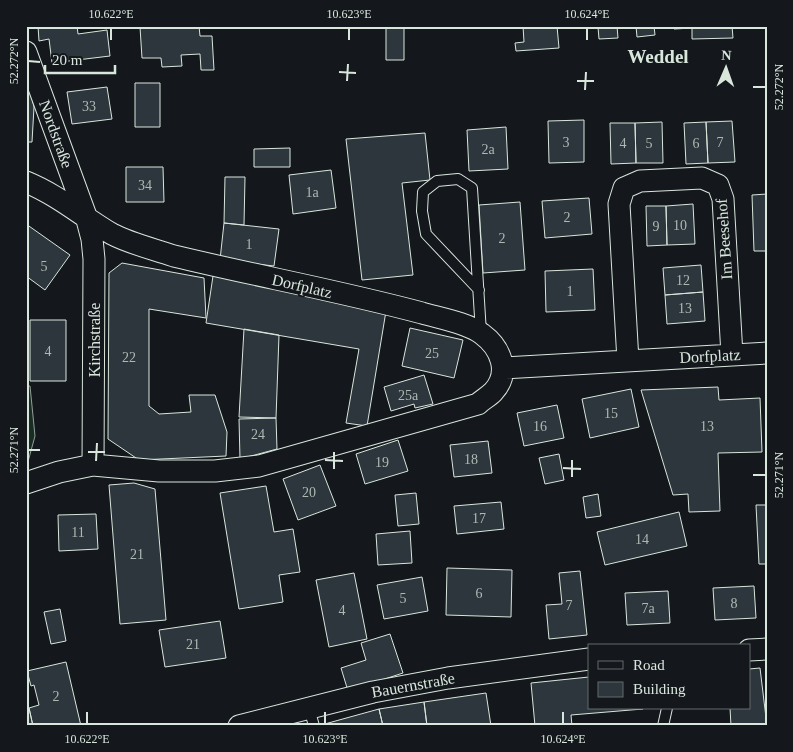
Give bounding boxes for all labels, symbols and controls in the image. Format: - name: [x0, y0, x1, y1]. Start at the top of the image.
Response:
- text: 10.622°E: [88, 7, 134, 21]
- text: 10.623°E: [326, 7, 372, 21]
- text: 10.624°E: [564, 7, 610, 21]
- text: 52.272°N: [7, 37, 21, 84]
- scale bar: [45, 42, 115, 74]
- north arrow: [700, 42, 750, 92]
- district label: Weddel: [627, 46, 689, 67]
- text: N: [721, 48, 732, 63]
- text: 20 m: [52, 52, 83, 68]
- text: 52.272°N: [772, 63, 786, 110]
- street label: Nordstraße: [36, 98, 76, 170]
- house number: 33: [82, 99, 96, 114]
- house number: 3: [563, 135, 570, 150]
- house number: 7: [717, 135, 724, 150]
- house number: 4: [620, 136, 627, 151]
- house number: 5: [646, 136, 653, 151]
- house number: 6: [693, 136, 700, 151]
- house number: 2a: [481, 142, 495, 157]
- house number: 34: [138, 178, 152, 193]
- house number: 1a: [305, 185, 319, 200]
- street label: Im Beesehof: [713, 197, 735, 280]
- house number: 2: [564, 210, 571, 225]
- house number: 10: [673, 218, 687, 233]
- house number: 9: [653, 219, 660, 234]
- house number: 2: [499, 231, 506, 246]
- house number: 1: [246, 237, 253, 252]
- house number: 5: [41, 259, 48, 274]
- street label: Dorfplatz: [270, 271, 334, 302]
- house number: 12: [676, 273, 690, 288]
- house number: 1: [567, 284, 574, 299]
- house number: 13: [678, 301, 692, 316]
- street label: Kirchstraße: [86, 303, 103, 377]
- house number: 4: [45, 344, 52, 359]
- house number: 25: [425, 346, 439, 361]
- street label: Dorfplatz: [679, 346, 741, 367]
- house number: 22: [122, 350, 136, 365]
- house number: 25a: [398, 388, 419, 403]
- house number: 15: [604, 406, 618, 421]
- house number: 16: [533, 419, 547, 434]
- house number: 13: [700, 419, 714, 434]
- text: 52.271°N: [7, 426, 21, 473]
- house number: 24: [251, 427, 265, 442]
- text: 52.271°N: [772, 451, 786, 498]
- house number: 18: [464, 452, 478, 467]
- house number: 19: [375, 455, 389, 470]
- house number: 20: [302, 485, 316, 500]
- house number: 17: [472, 511, 486, 526]
- house number: 11: [71, 525, 85, 540]
- house number: 14: [635, 532, 649, 547]
- house number: 21: [130, 547, 144, 562]
- house number: 6: [476, 586, 483, 601]
- house number: 5: [400, 591, 407, 606]
- house number: 8: [731, 596, 738, 611]
- house number: 7: [566, 598, 573, 613]
- house number: 7a: [641, 601, 655, 616]
- house number: 4: [339, 603, 346, 618]
- house number: 21: [186, 637, 200, 652]
- legend: [588, 644, 750, 710]
- text: Road: [633, 657, 665, 673]
- street label: Bauernstraße: [370, 669, 456, 701]
- text: Building: [633, 681, 686, 697]
- house number: 2: [53, 689, 60, 704]
- text: 10.622°E: [64, 732, 110, 746]
- text: 10.623°E: [302, 732, 348, 746]
- text: 10.624°E: [540, 732, 586, 746]

